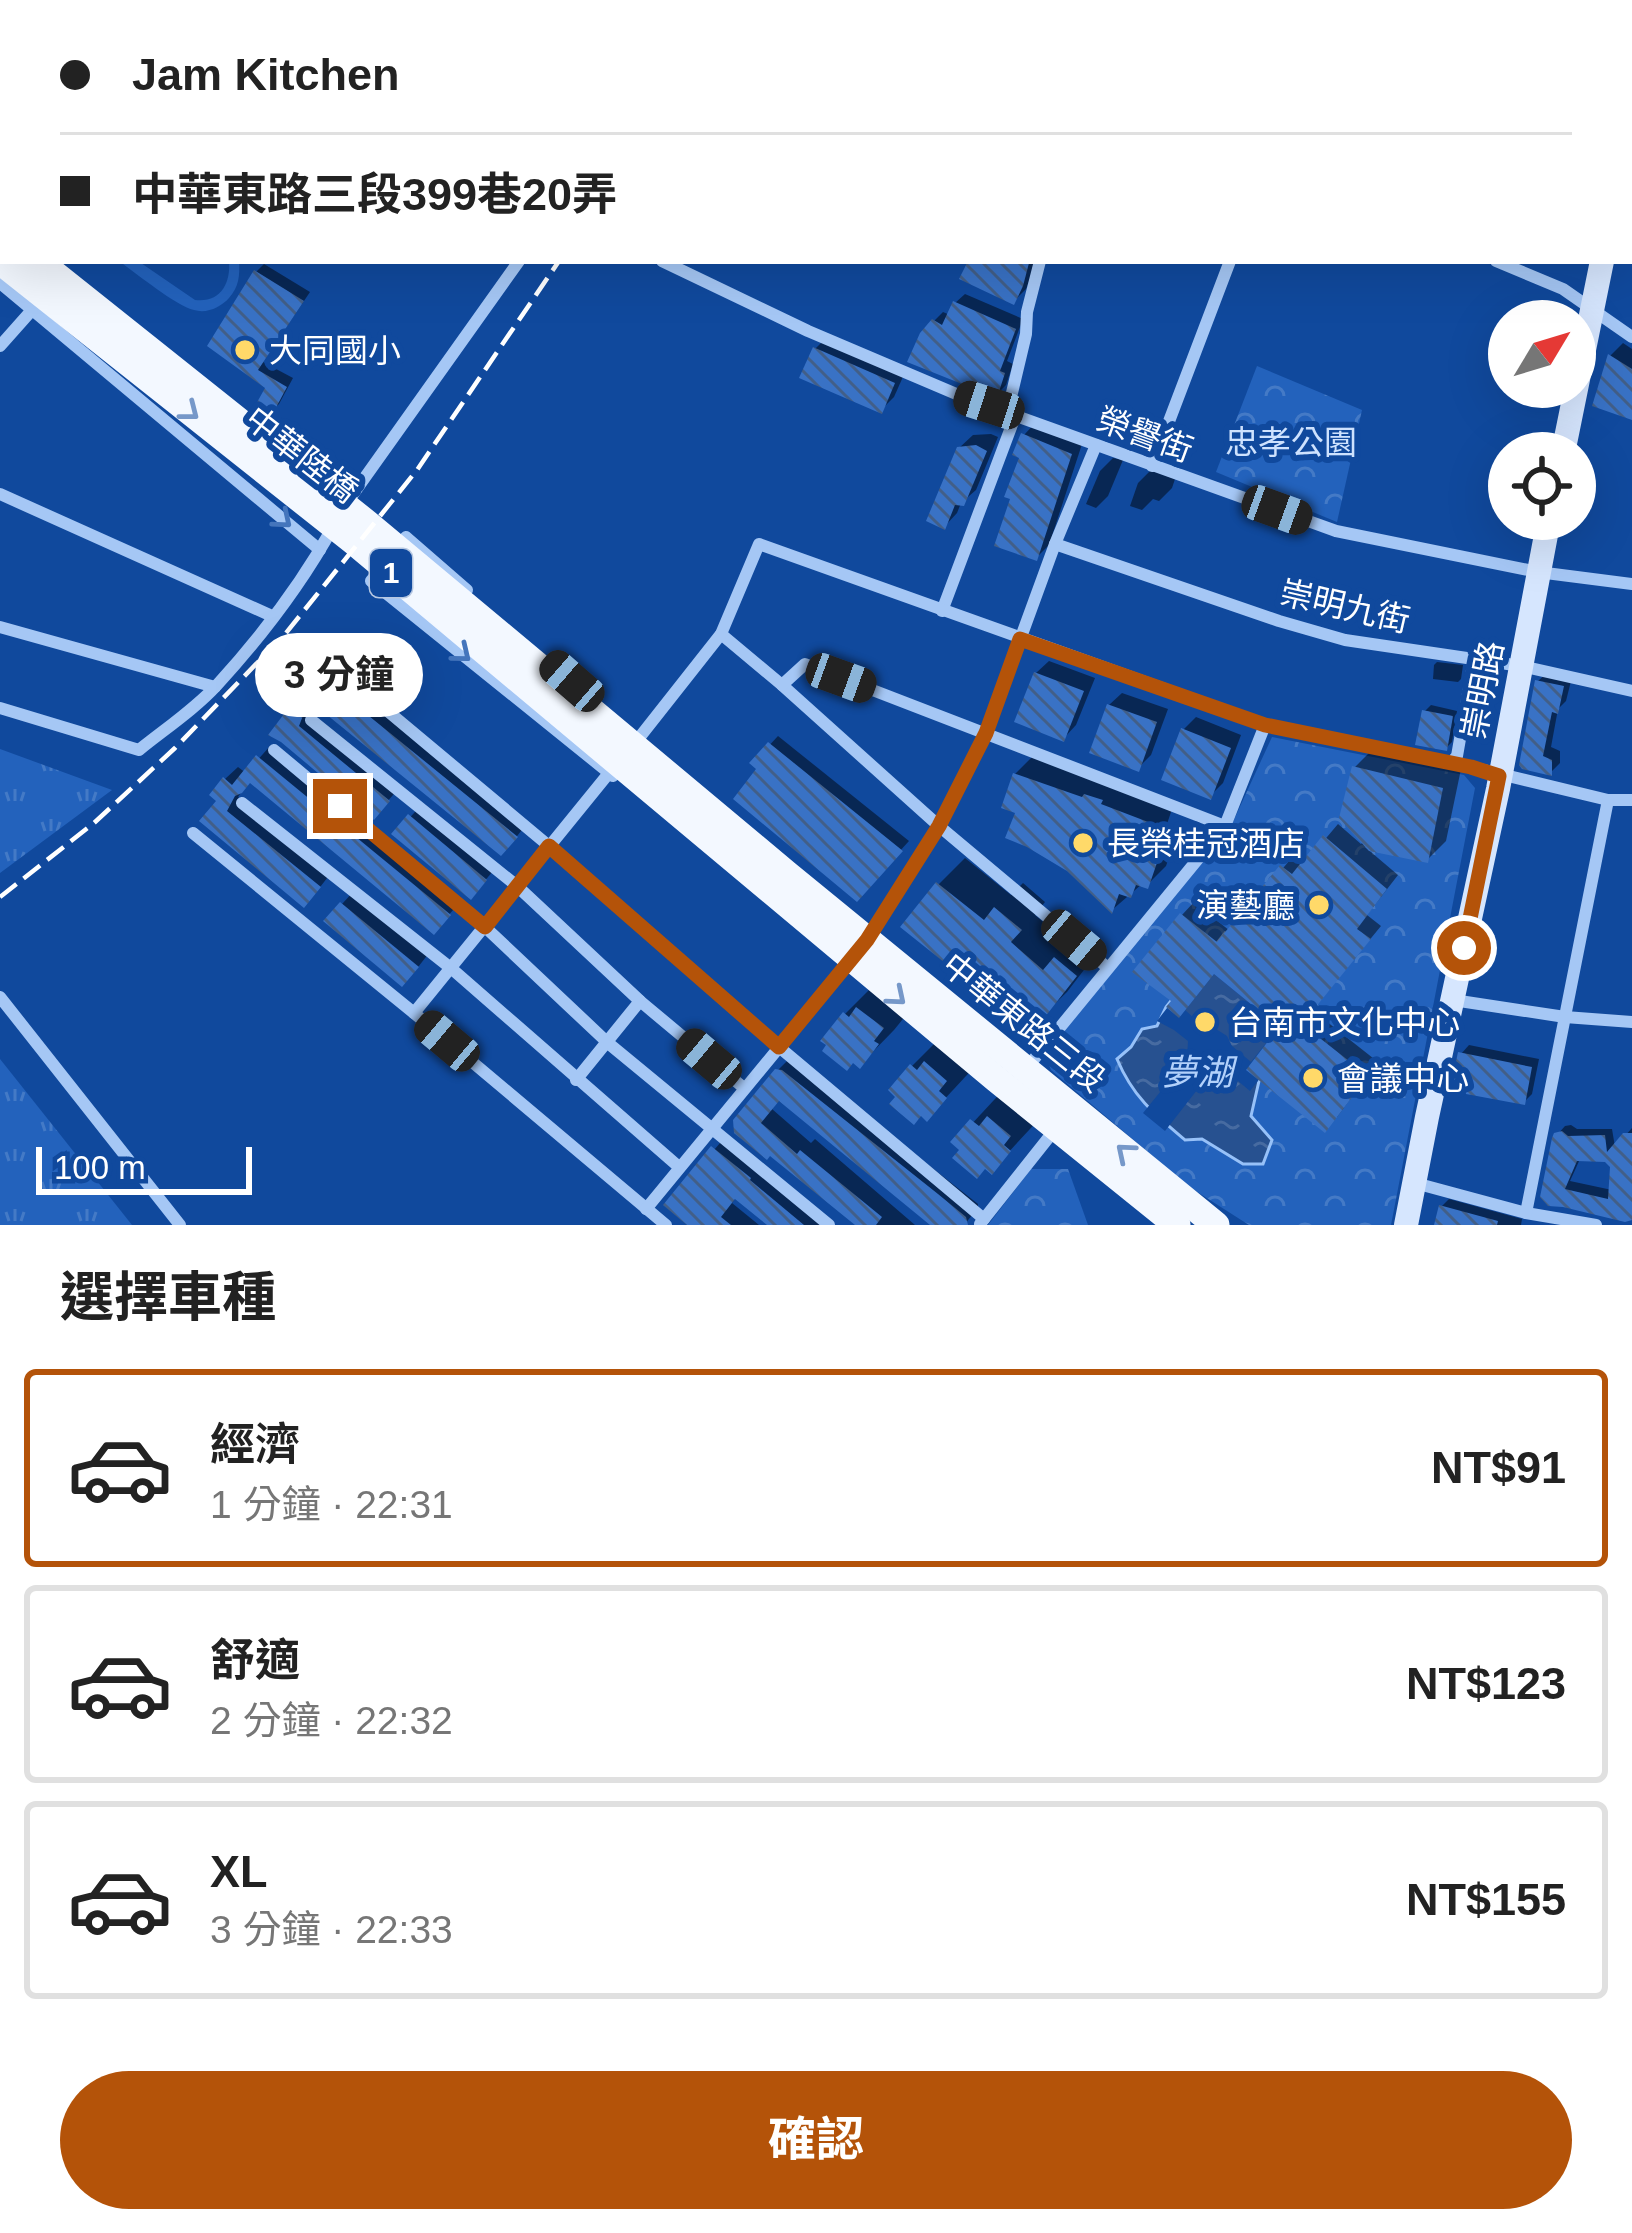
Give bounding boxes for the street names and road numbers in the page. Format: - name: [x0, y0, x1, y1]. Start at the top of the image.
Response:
- street label: 中華陸橋: [238, 399, 365, 510]
- street label: 榮譽街: [1092, 400, 1198, 469]
- road number: 1: [370, 549, 412, 597]
- street label: 崇明九街: [1276, 574, 1413, 639]
- street label: 崇明路: [1455, 638, 1510, 742]
- street label: 中華東路三段: [935, 946, 1112, 1099]

